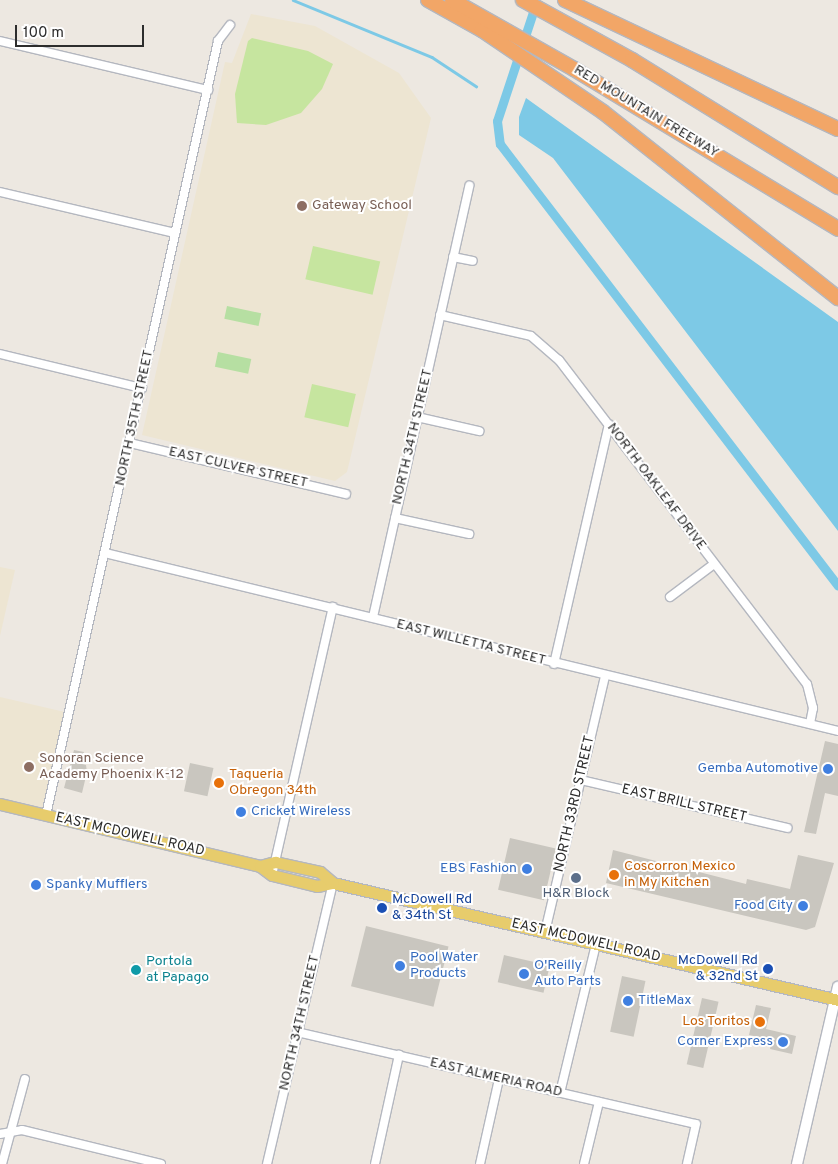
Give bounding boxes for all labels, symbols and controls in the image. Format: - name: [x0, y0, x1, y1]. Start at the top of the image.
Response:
- scale bar: [18, 15, 146, 47]
- text: 100 m: [23, 24, 64, 43]
- street label: RED MOUNTAIN FREEWAY: [570, 62, 722, 162]
- place label: Gateway School: [312, 198, 412, 214]
- marker: Gateway School: [296, 200, 308, 212]
- street label: NORTH 35TH STREET: [112, 348, 158, 488]
- street label: NORTH 34TH STREET: [389, 368, 437, 506]
- street label: NORTH OAKLEAF DRIVE: [603, 420, 709, 554]
- street label: EAST CULVER STREET: [167, 444, 309, 492]
- street label: EAST WILLETTA STREET: [394, 616, 548, 670]
- street label: NORTH 33RD STREET: [551, 734, 599, 874]
- place label: Sonoran Science Academy Phoenix K-12: [39, 751, 184, 784]
- marker: Sonoran Science Academy Phoenix K-12: [23, 761, 35, 773]
- place label: Gemba Automotive: [697, 761, 818, 777]
- marker: Gemba Automotive: [822, 763, 834, 775]
- place label: Taqueria Obregon 34th: [229, 767, 317, 800]
- marker: Taqueria Obregon 34th: [213, 777, 225, 789]
- street label: EAST BRILL STREET: [619, 781, 749, 827]
- place label: Cricket Wireless: [251, 804, 351, 820]
- marker: Cricket Wireless: [235, 806, 247, 818]
- street label: EAST MCDOWELL ROAD: [53, 810, 207, 860]
- place label: Coscorron Mexico in My Kitchen: [624, 859, 736, 892]
- place label: EBS Fashion: [440, 861, 517, 877]
- marker: EBS Fashion: [521, 863, 533, 875]
- marker: Coscorron Mexico in My Kitchen: [608, 869, 620, 881]
- marker: H&R Block: [570, 872, 582, 884]
- place label: Spanky Mufflers: [46, 877, 148, 893]
- marker: Spanky Mufflers: [30, 879, 42, 891]
- place label: H&R Block: [542, 886, 610, 902]
- place label: McDowell Rd & 34th St: [392, 892, 472, 924]
- place label: Food City: [734, 898, 793, 914]
- marker: Food City: [797, 900, 809, 912]
- marker: McDowell Rd & 34th St: [376, 902, 388, 914]
- street label: EAST MCDOWELL ROAD: [509, 916, 663, 966]
- place label: Pool Water Products: [410, 950, 479, 982]
- place label: McDowell Rd & 32nd St: [678, 953, 758, 986]
- place label: Portola at Papago: [146, 954, 209, 986]
- street label: NORTH 34TH STREET: [276, 954, 324, 1092]
- place label: O'Reilly Auto Parts: [534, 958, 601, 990]
- marker: Pool Water Products: [394, 960, 406, 972]
- marker: McDowell Rd & 32nd St: [762, 963, 774, 975]
- marker: Portola at Papago: [130, 964, 142, 976]
- marker: O'Reilly Auto Parts: [518, 968, 530, 980]
- place label: TitleMax: [638, 993, 692, 1009]
- marker: TitleMax: [622, 995, 634, 1007]
- place label: Los Toritos: [682, 1014, 750, 1030]
- marker: Los Toritos: [754, 1016, 766, 1028]
- place label: Corner Express: [677, 1034, 773, 1050]
- marker: Corner Express: [777, 1036, 789, 1048]
- street label: EAST ALMERIA ROAD: [427, 1054, 565, 1102]

